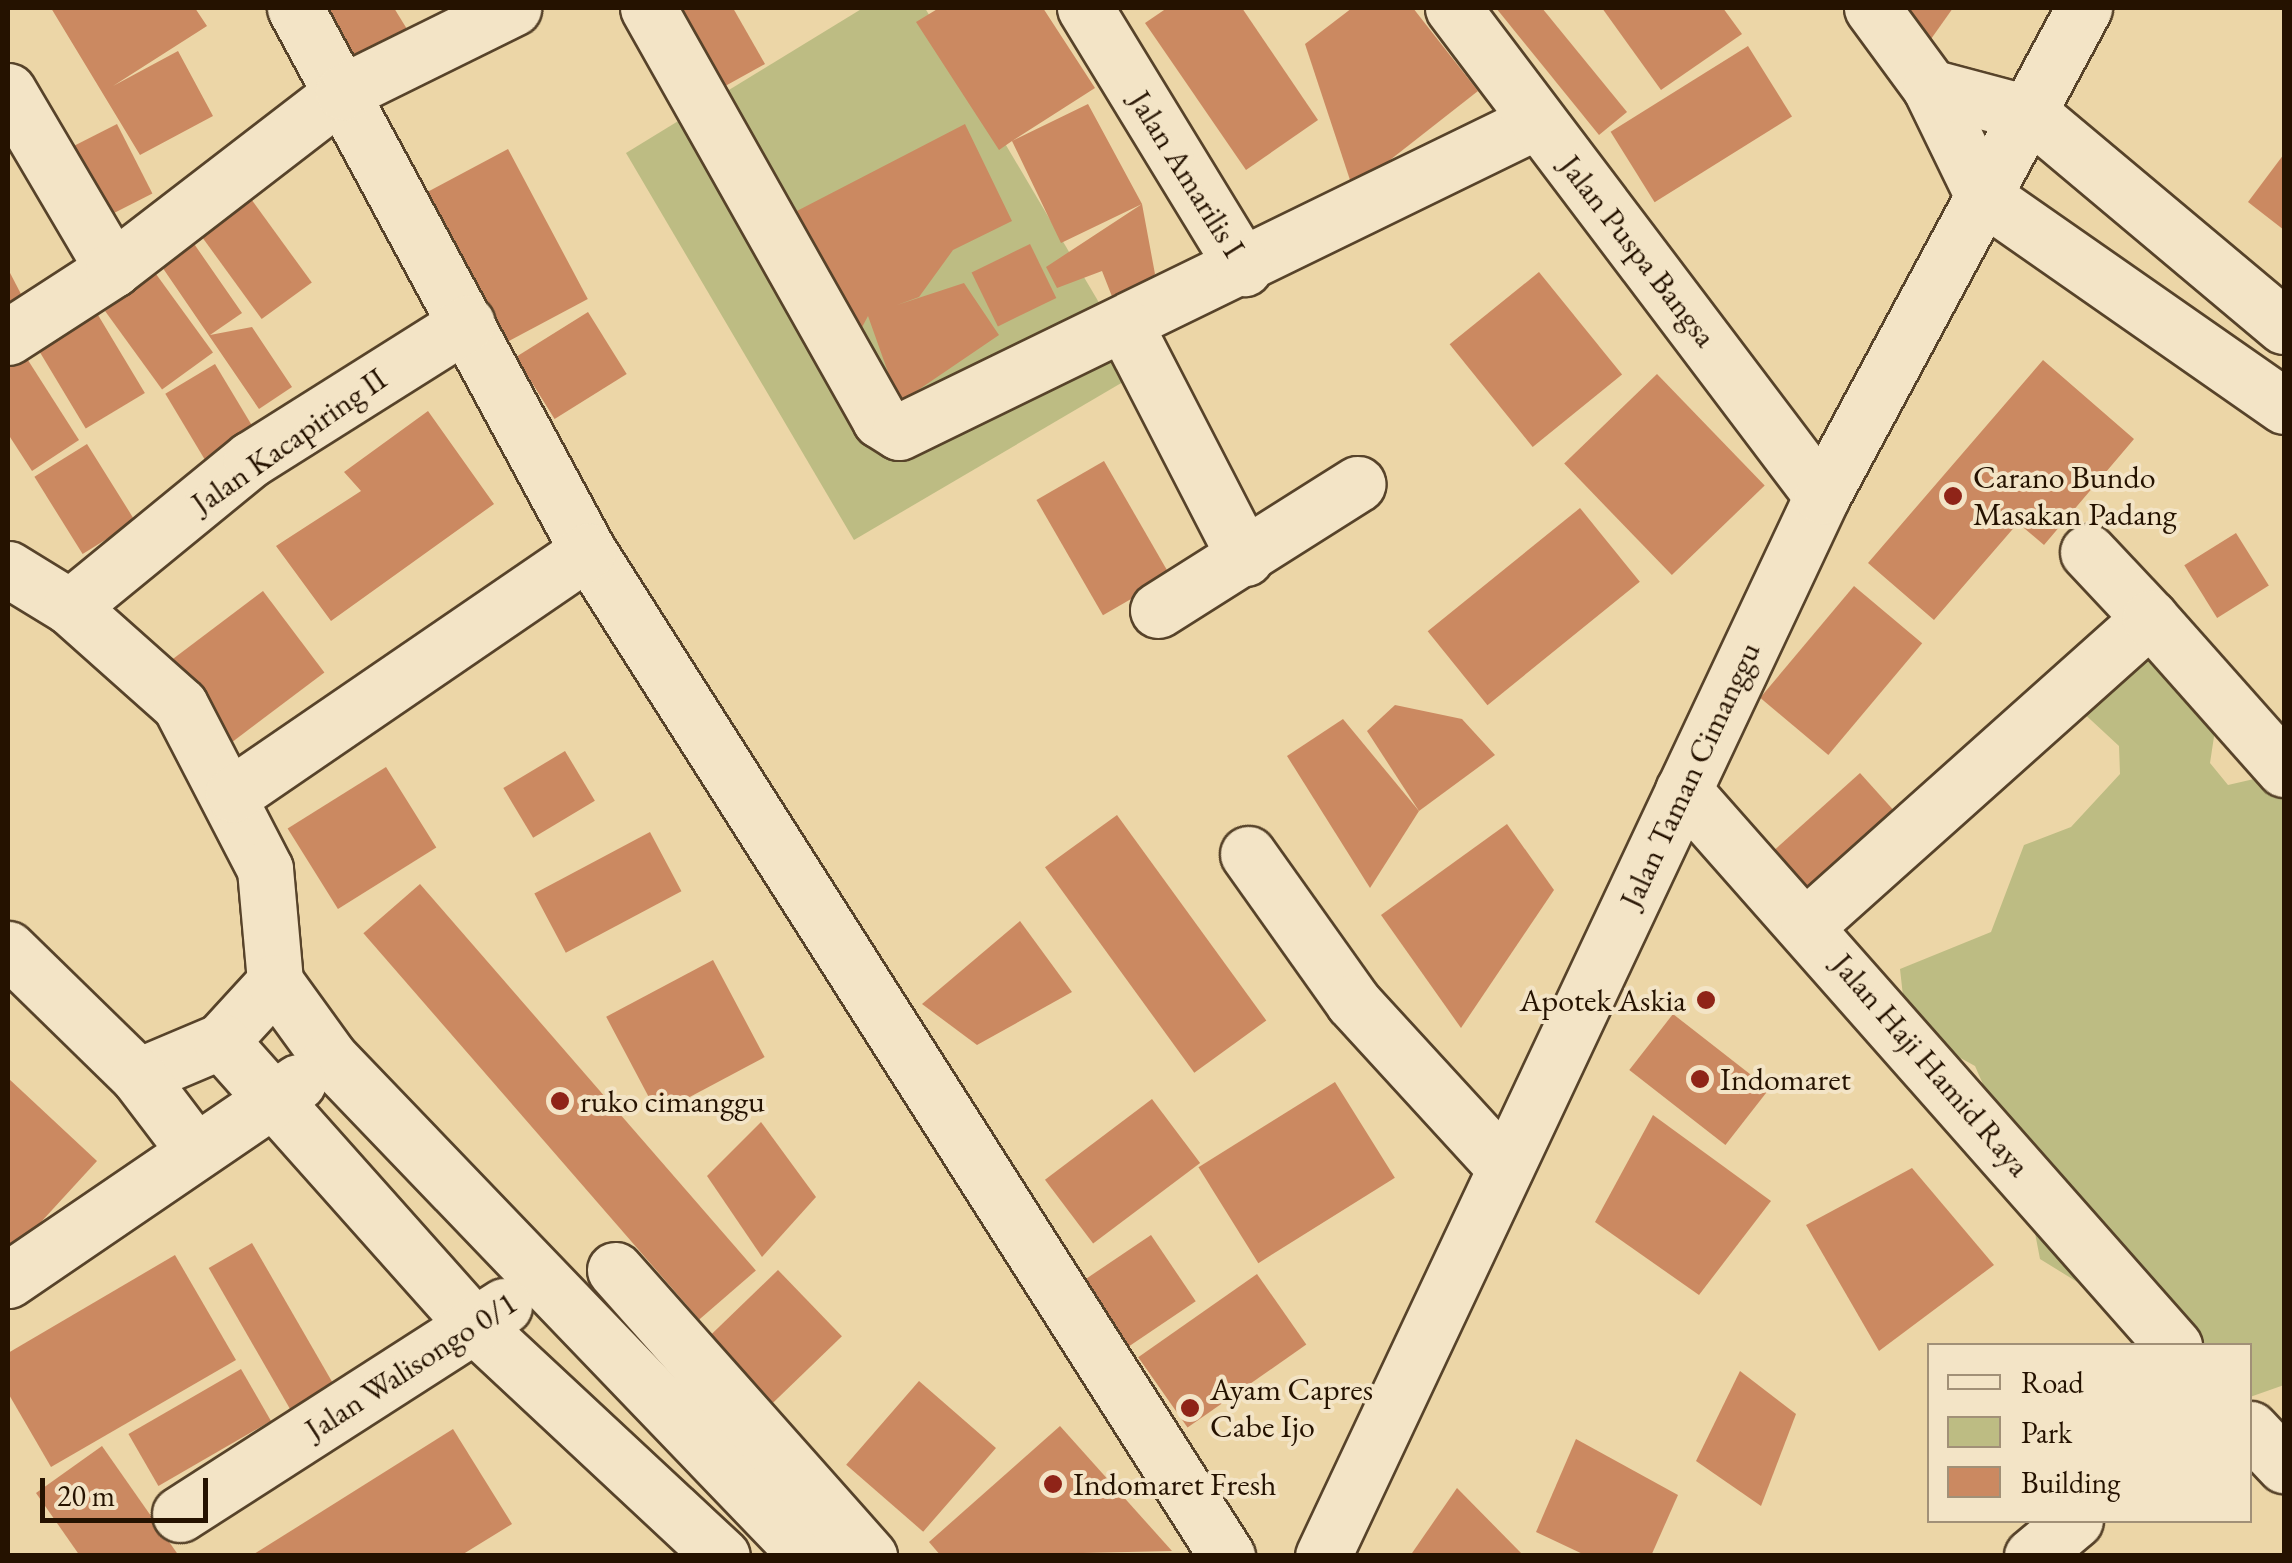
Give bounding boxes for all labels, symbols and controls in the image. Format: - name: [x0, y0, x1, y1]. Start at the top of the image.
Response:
- street label: Jalan Amarilis I: [1121, 84, 1253, 264]
- street label: Jalan Puspa Bangsa: [1551, 147, 1725, 355]
- street label: Jalan Kacapiring II: [184, 360, 394, 522]
- place label: Carano Bundo Masakan Padang: [1973, 459, 2177, 534]
- marker: Carano Bundo Masakan Padang: [1942, 485, 1964, 507]
- street label: Jalan Taman Cimanggu: [1612, 636, 1768, 914]
- street label: Jalan Haji Hamid Raya: [1824, 946, 2038, 1184]
- place label: Apotek Askia: [1519, 981, 1686, 1019]
- marker: Apotek Askia: [1695, 989, 1717, 1011]
- place label: Indomaret: [1720, 1060, 1851, 1098]
- marker: Indomaret: [1689, 1068, 1711, 1090]
- place label: ruko cimanggu: [580, 1082, 765, 1120]
- marker: ruko cimanggu: [549, 1090, 571, 1112]
- street label: Jalan Walisongo 0/1: [298, 1283, 524, 1449]
- legend: [1927, 1343, 2252, 1523]
- text: Road: [2021, 1363, 2084, 1402]
- place label: Ayam Capres Cabe Ijo: [1210, 1371, 1373, 1446]
- marker: Ayam Capres Cabe Ijo: [1179, 1397, 1201, 1419]
- text: Park: [2021, 1413, 2072, 1452]
- scale bar: [45, 1458, 212, 1520]
- text: Building: [2021, 1463, 2120, 1502]
- place label: Indomaret Fresh: [1073, 1465, 1276, 1503]
- marker: Indomaret Fresh: [1042, 1473, 1064, 1495]
- text: 20 m: [57, 1476, 115, 1515]

